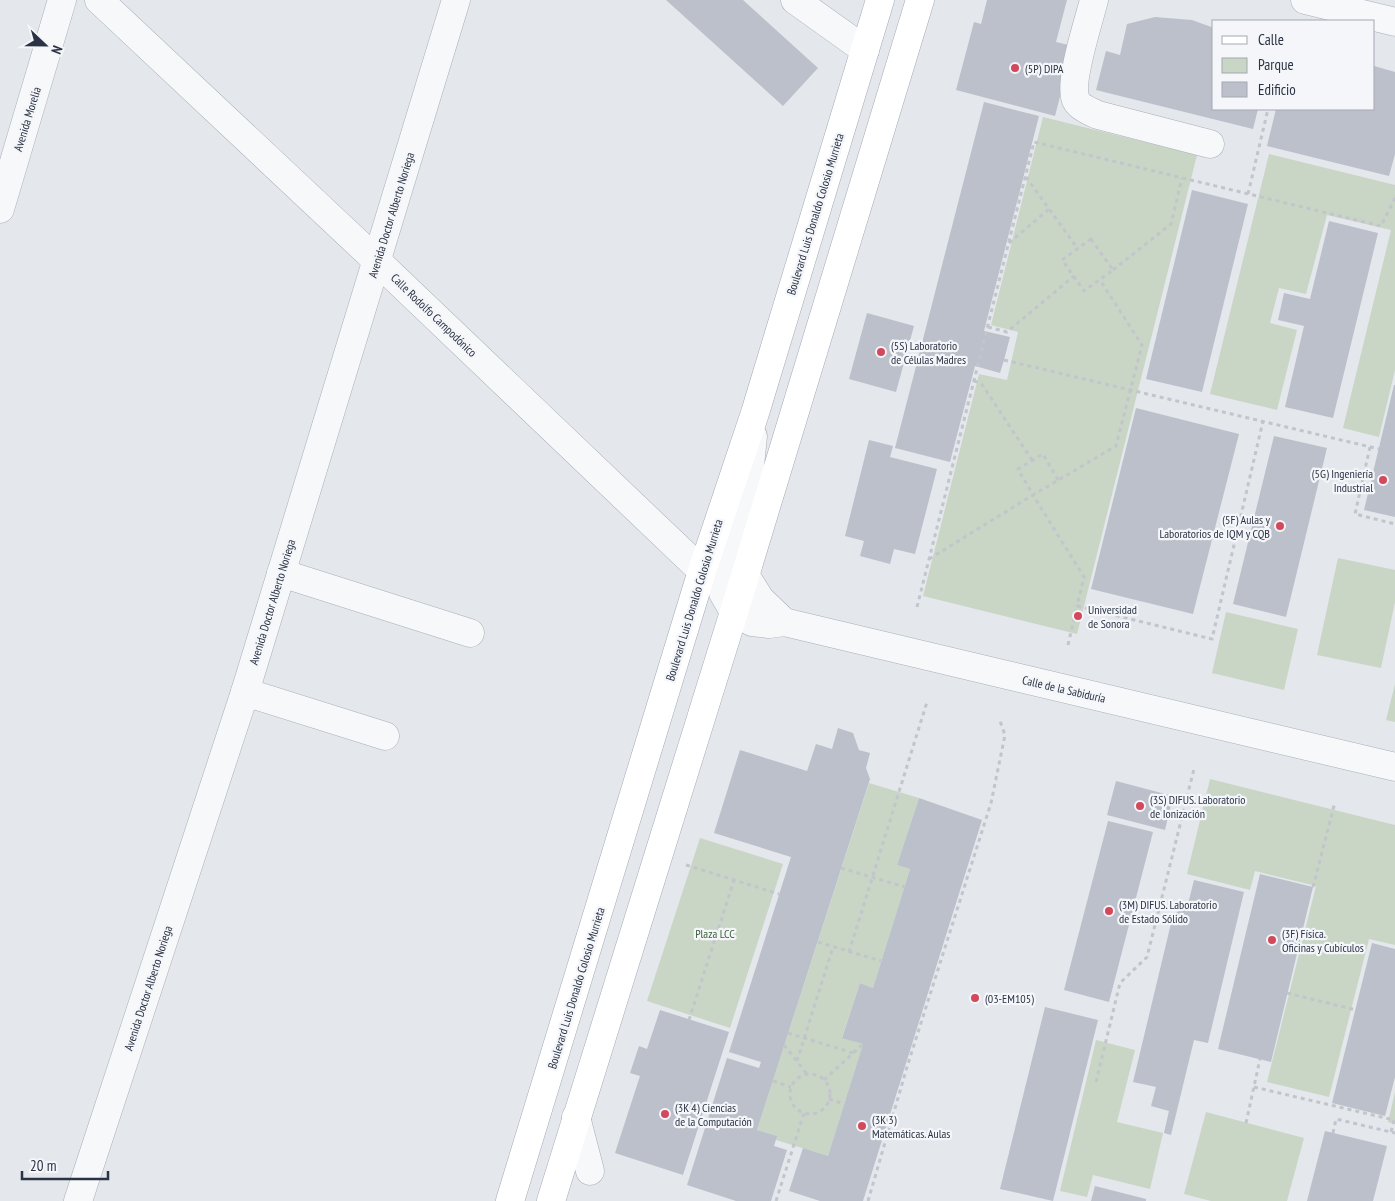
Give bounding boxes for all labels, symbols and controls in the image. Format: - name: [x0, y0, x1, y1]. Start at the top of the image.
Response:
- north arrow: [20, 20, 70, 70]
- legend: [1212, 20, 1375, 110]
- text: Calle: [1258, 30, 1284, 49]
- text: N: [47, 43, 67, 57]
- text: Parque: [1258, 55, 1294, 74]
- place label: (5P) DIPA: [1025, 61, 1064, 76]
- marker: (5P) DIPA: [1009, 62, 1021, 74]
- text: Edificio: [1258, 80, 1296, 99]
- street label: Avenida Morelia: [10, 85, 44, 153]
- street label: Boulevard Luis Donaldo Colosio Murrieta: [783, 131, 847, 297]
- street label: Avenida Doctor Alberto Noriega: [365, 150, 417, 280]
- street label: Calle Rodolfo Campodónico: [388, 270, 480, 360]
- place label: (5S) Laboratorio de Células Madres: [891, 338, 966, 367]
- marker: (5S) Laboratorio de Células Madres: [875, 346, 887, 358]
- place label: (5G) Ingeniería Industrial: [1312, 466, 1373, 495]
- marker: (5G) Ingeniería Industrial: [1377, 474, 1389, 486]
- place label: (5F) Aulas y Laboratorios de IQM y CQB: [1159, 512, 1270, 541]
- street label: Boulevard Luis Donaldo Colosio Murrieta: [662, 517, 726, 683]
- marker: (5F) Aulas y Laboratorios de IQM y CQB: [1274, 520, 1286, 532]
- street label: Avenida Doctor Alberto Noriega: [246, 537, 298, 667]
- place label: Universidad de Sonora: [1088, 602, 1137, 631]
- marker: Universidad de Sonora: [1072, 610, 1084, 622]
- street label: Calle de la Sabiduría: [1021, 672, 1107, 706]
- place label: (3S) DIFUS. Laboratorio de Ionización: [1150, 792, 1246, 821]
- marker: (3S) DIFUS. Laboratorio de Ionización: [1134, 800, 1146, 812]
- place label: (3M) DIFUS. Laboratorio de Estado Sólido: [1119, 897, 1217, 926]
- street label: Boulevard Luis Donaldo Colosio Murrieta: [544, 905, 608, 1071]
- marker: (3M) DIFUS. Laboratorio de Estado Sólido: [1103, 905, 1115, 917]
- street label: Avenida Doctor Alberto Noriega: [121, 923, 175, 1052]
- park label: Plaza LCC: [695, 926, 735, 941]
- place label: (3F) Física. Oficinas y Cubículos: [1282, 926, 1364, 955]
- marker: (3F) Física. Oficinas y Cubículos: [1266, 934, 1278, 946]
- place label: (03-EM105): [985, 991, 1034, 1006]
- marker: (03-EM105): [969, 992, 981, 1004]
- place label: (3K 4) Ciencias de la Computación: [675, 1100, 752, 1129]
- marker: (3K 4) Ciencias de la Computación: [659, 1108, 671, 1120]
- place label: (3K 3) Matemáticas. Aulas: [872, 1112, 950, 1141]
- marker: (3K 3) Matemáticas. Aulas: [856, 1120, 868, 1132]
- scale bar: [22, 1148, 109, 1180]
- text: 20 m: [30, 1156, 56, 1175]

